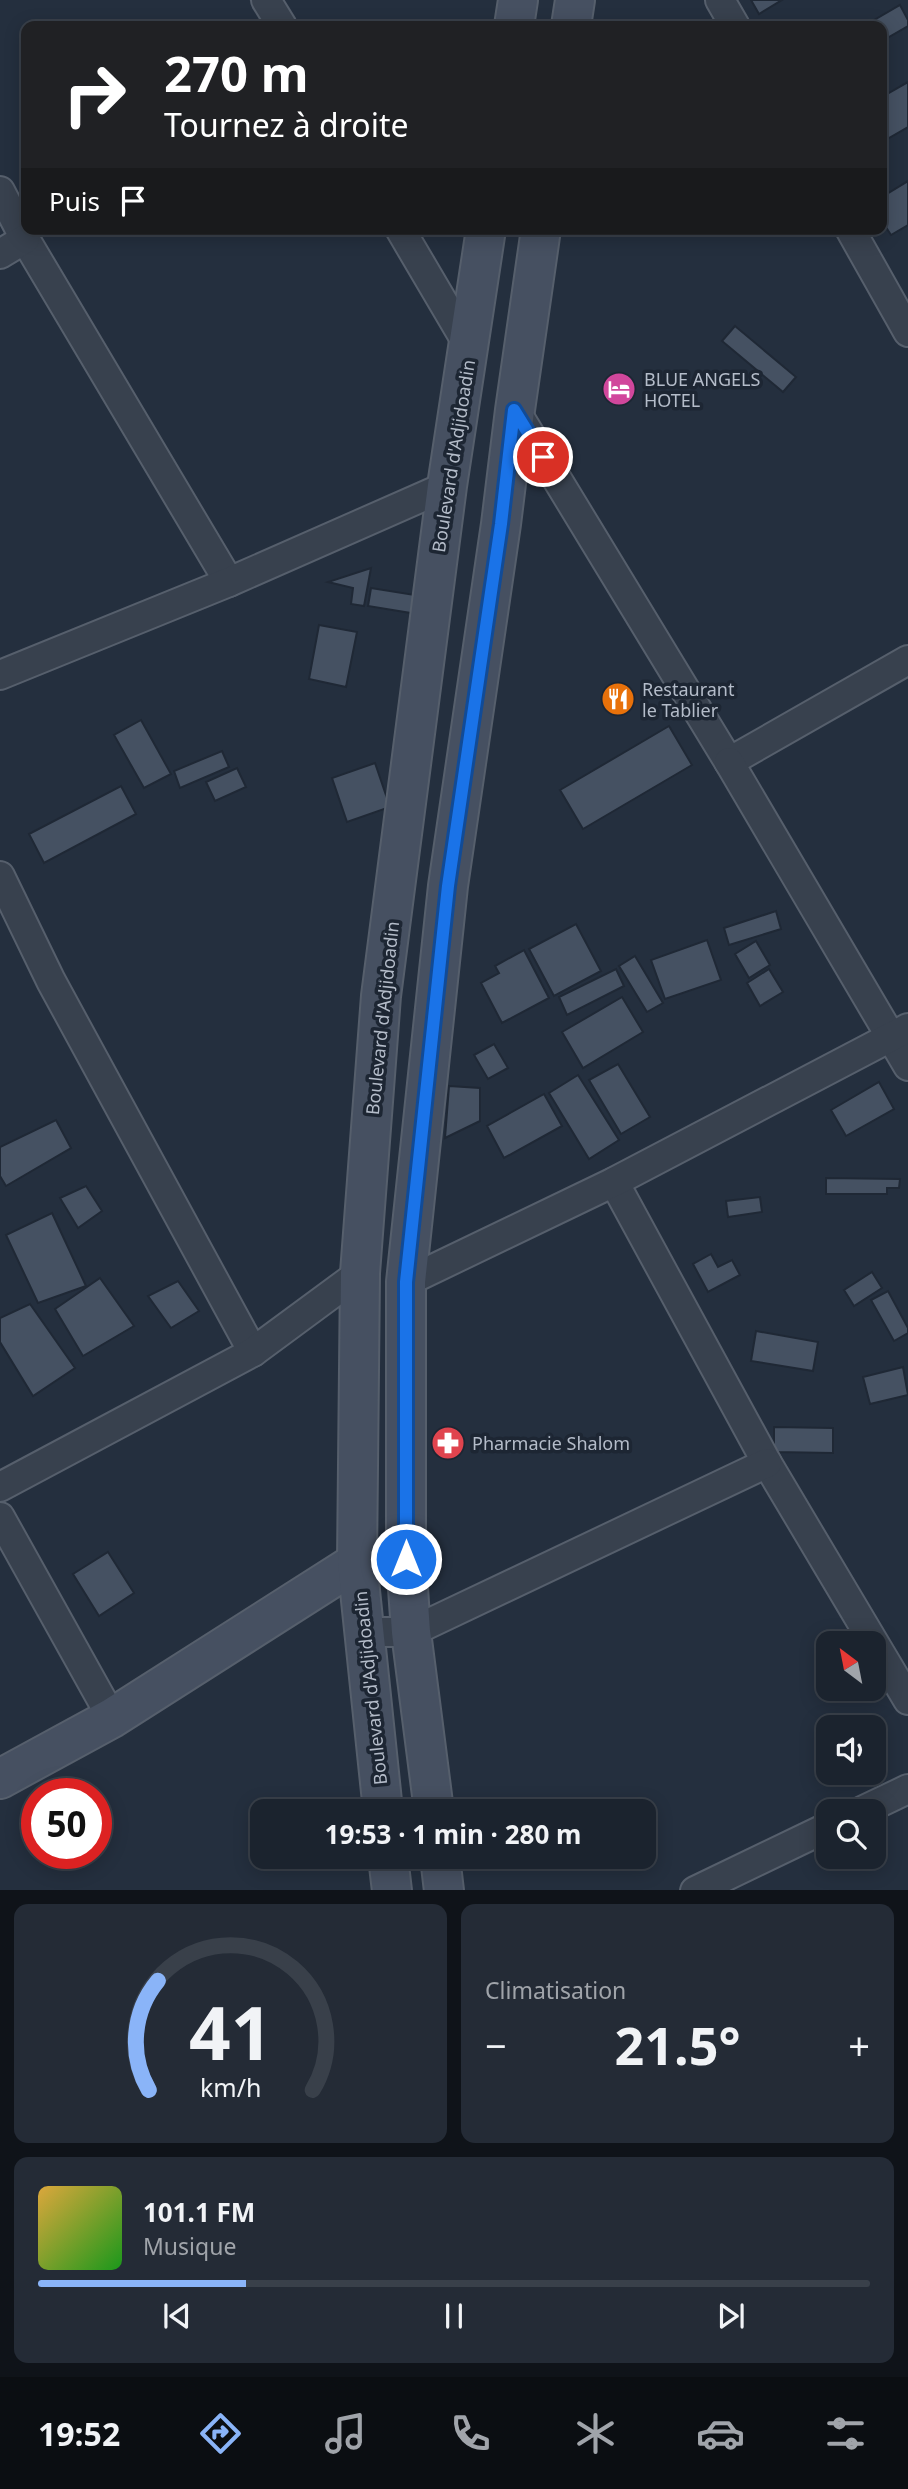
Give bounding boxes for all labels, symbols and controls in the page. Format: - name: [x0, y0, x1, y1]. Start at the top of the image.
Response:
- text: 270 m: [164, 40, 309, 106]
- icon: right: [49, 49, 140, 140]
- text: Tournez à droite: [164, 103, 409, 146]
- icon: arrive: [114, 182, 152, 220]
- text: Puis: [49, 183, 100, 219]
- street label: Boulevard d'Adjidoadin: [426, 358, 480, 554]
- place label: BLUE ANGELS HOTEL: [644, 367, 761, 412]
- hotel icon: BLUE ANGELS HOTEL: [600, 370, 638, 408]
- pin: [513, 427, 573, 487]
- icon: arrive: [524, 438, 562, 476]
- place label: Restaurant le Tablier: [642, 677, 735, 722]
- restaurant icon: Restaurant le Tablier: [599, 680, 637, 718]
- street label: Boulevard d'Adjidoadin: [360, 920, 404, 1116]
- pharmacy icon: Pharmacie Shalom: [429, 1424, 467, 1462]
- place label: Pharmacie Shalom: [472, 1431, 630, 1455]
- position arrow: [369, 1522, 443, 1596]
- street label: Boulevard d'Adjidoadin: [348, 1590, 392, 1786]
- north arrow: [816, 1631, 886, 1701]
- map controls: [816, 1631, 886, 1869]
- button: sound: [816, 1715, 886, 1785]
- speed limit sign: 50: [21, 1778, 112, 1869]
- button: search: [816, 1799, 886, 1869]
- text: 19:53 · 1 min · 280 m: [325, 1816, 581, 1852]
- text: Climatisation: [485, 1974, 626, 2006]
- text: 41: [189, 1982, 272, 2081]
- text: 21.5°: [615, 2009, 740, 2080]
- text: −: [485, 2019, 507, 2071]
- text: +: [848, 2019, 870, 2071]
- text: km/h: [200, 2069, 261, 2103]
- text: 101.1 FM: [143, 2194, 255, 2230]
- text: Musique: [143, 2230, 236, 2262]
- icon: previous: [158, 2297, 196, 2335]
- icon: pause: [435, 2297, 473, 2335]
- icon: next: [712, 2297, 750, 2335]
- icon: directions: [196, 2409, 245, 2458]
- icon: music: [321, 2409, 370, 2458]
- icon: phone: [446, 2409, 495, 2458]
- icon: climate: [571, 2409, 620, 2458]
- icon: car: [696, 2409, 745, 2458]
- icon: filters: [821, 2409, 870, 2458]
- text: 19:52: [38, 2412, 120, 2455]

